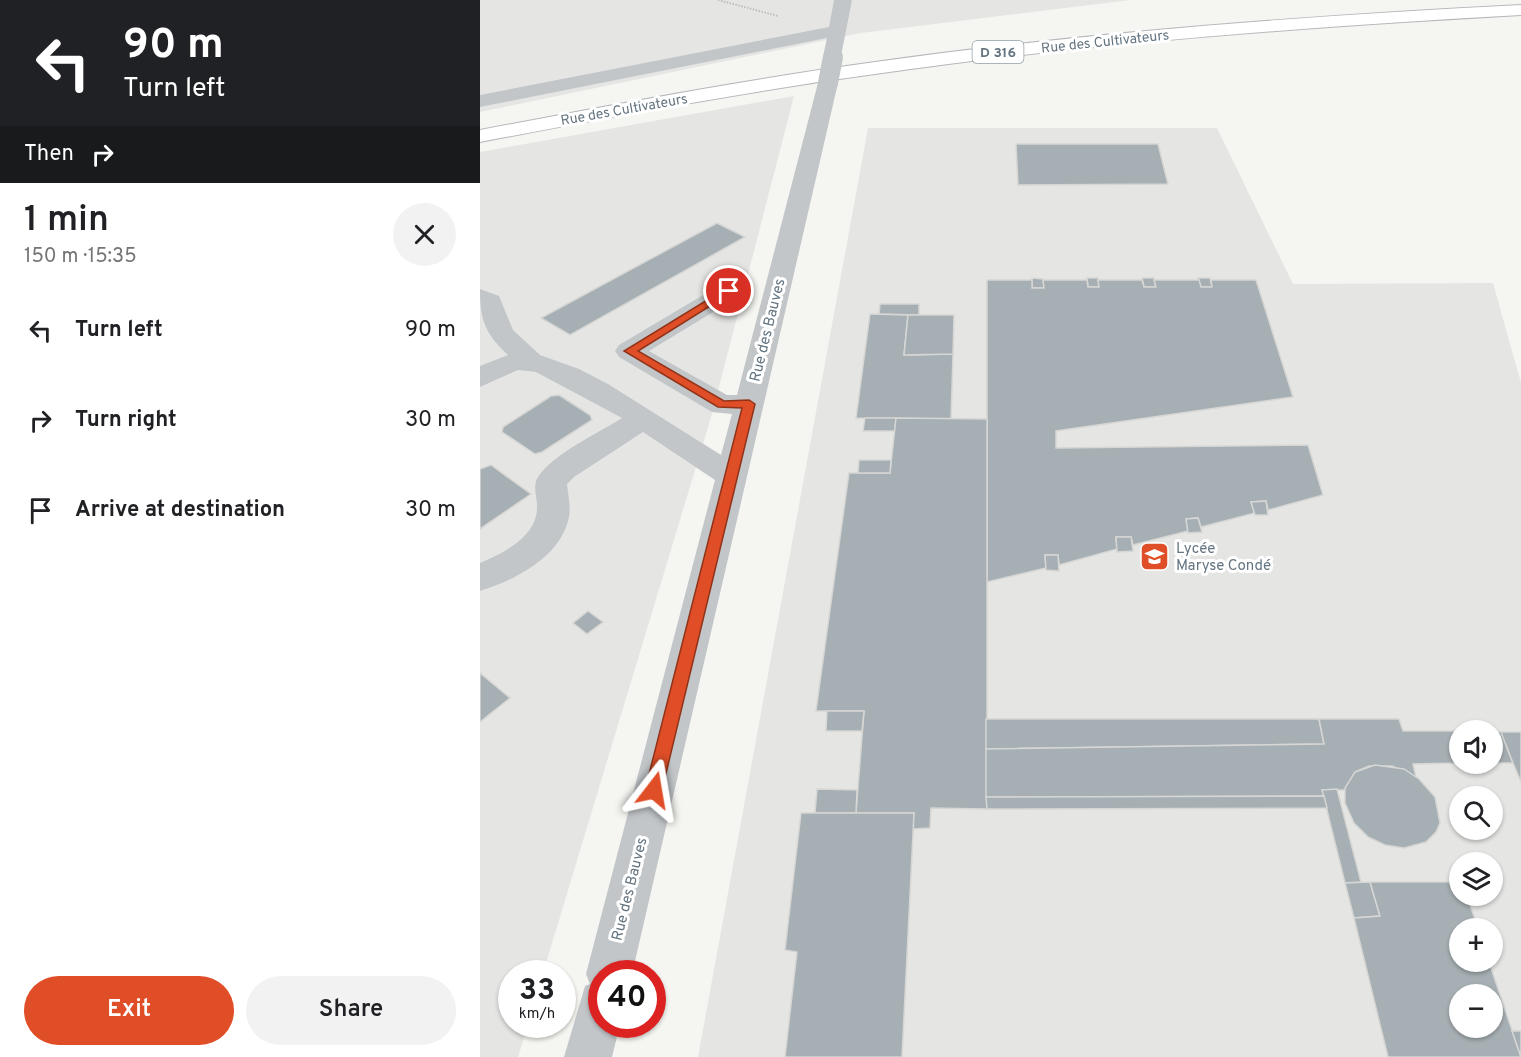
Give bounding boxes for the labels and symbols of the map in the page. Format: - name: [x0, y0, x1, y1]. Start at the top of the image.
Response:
- street label: Rue des Cultivateurs: [1040, 27, 1170, 58]
- road number: D 316: [972, 41, 1024, 63]
- street label: Rue des Cultivateurs: [559, 91, 689, 130]
- pin: [703, 265, 754, 316]
- street label: Rue des Bauves: [746, 277, 790, 384]
- place label: Lycée Maryse Condé: [1176, 540, 1271, 576]
- school or university icon: Lycée Maryse Condé: [1139, 541, 1171, 573]
- position arrow: [622, 758, 686, 822]
- street label: Rue des Bauves: [608, 836, 652, 943]
- speed limit sign: 40: [588, 960, 666, 1038]

